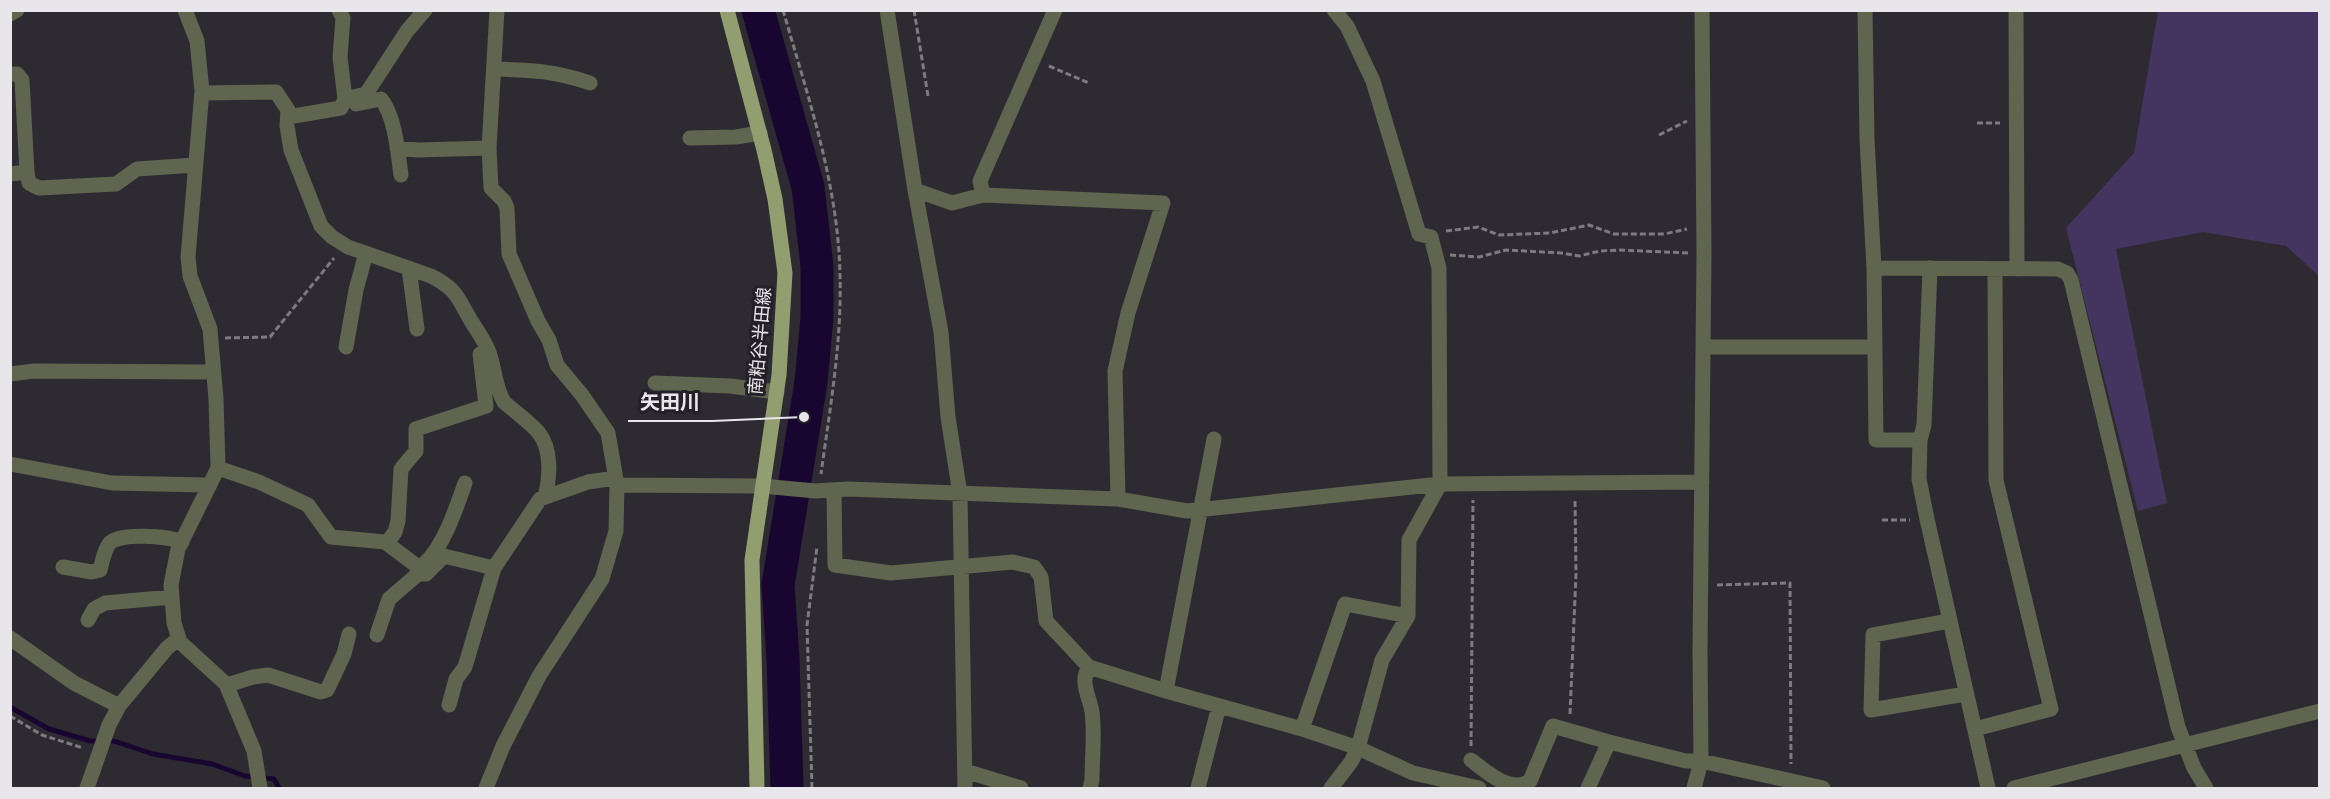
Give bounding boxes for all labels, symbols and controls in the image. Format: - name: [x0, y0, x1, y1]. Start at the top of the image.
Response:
- street label: 南粕谷半田線: [743, 286, 776, 396]
- callout: 矢田川: [628, 383, 712, 421]
- text: 矢田川: [640, 388, 700, 415]

